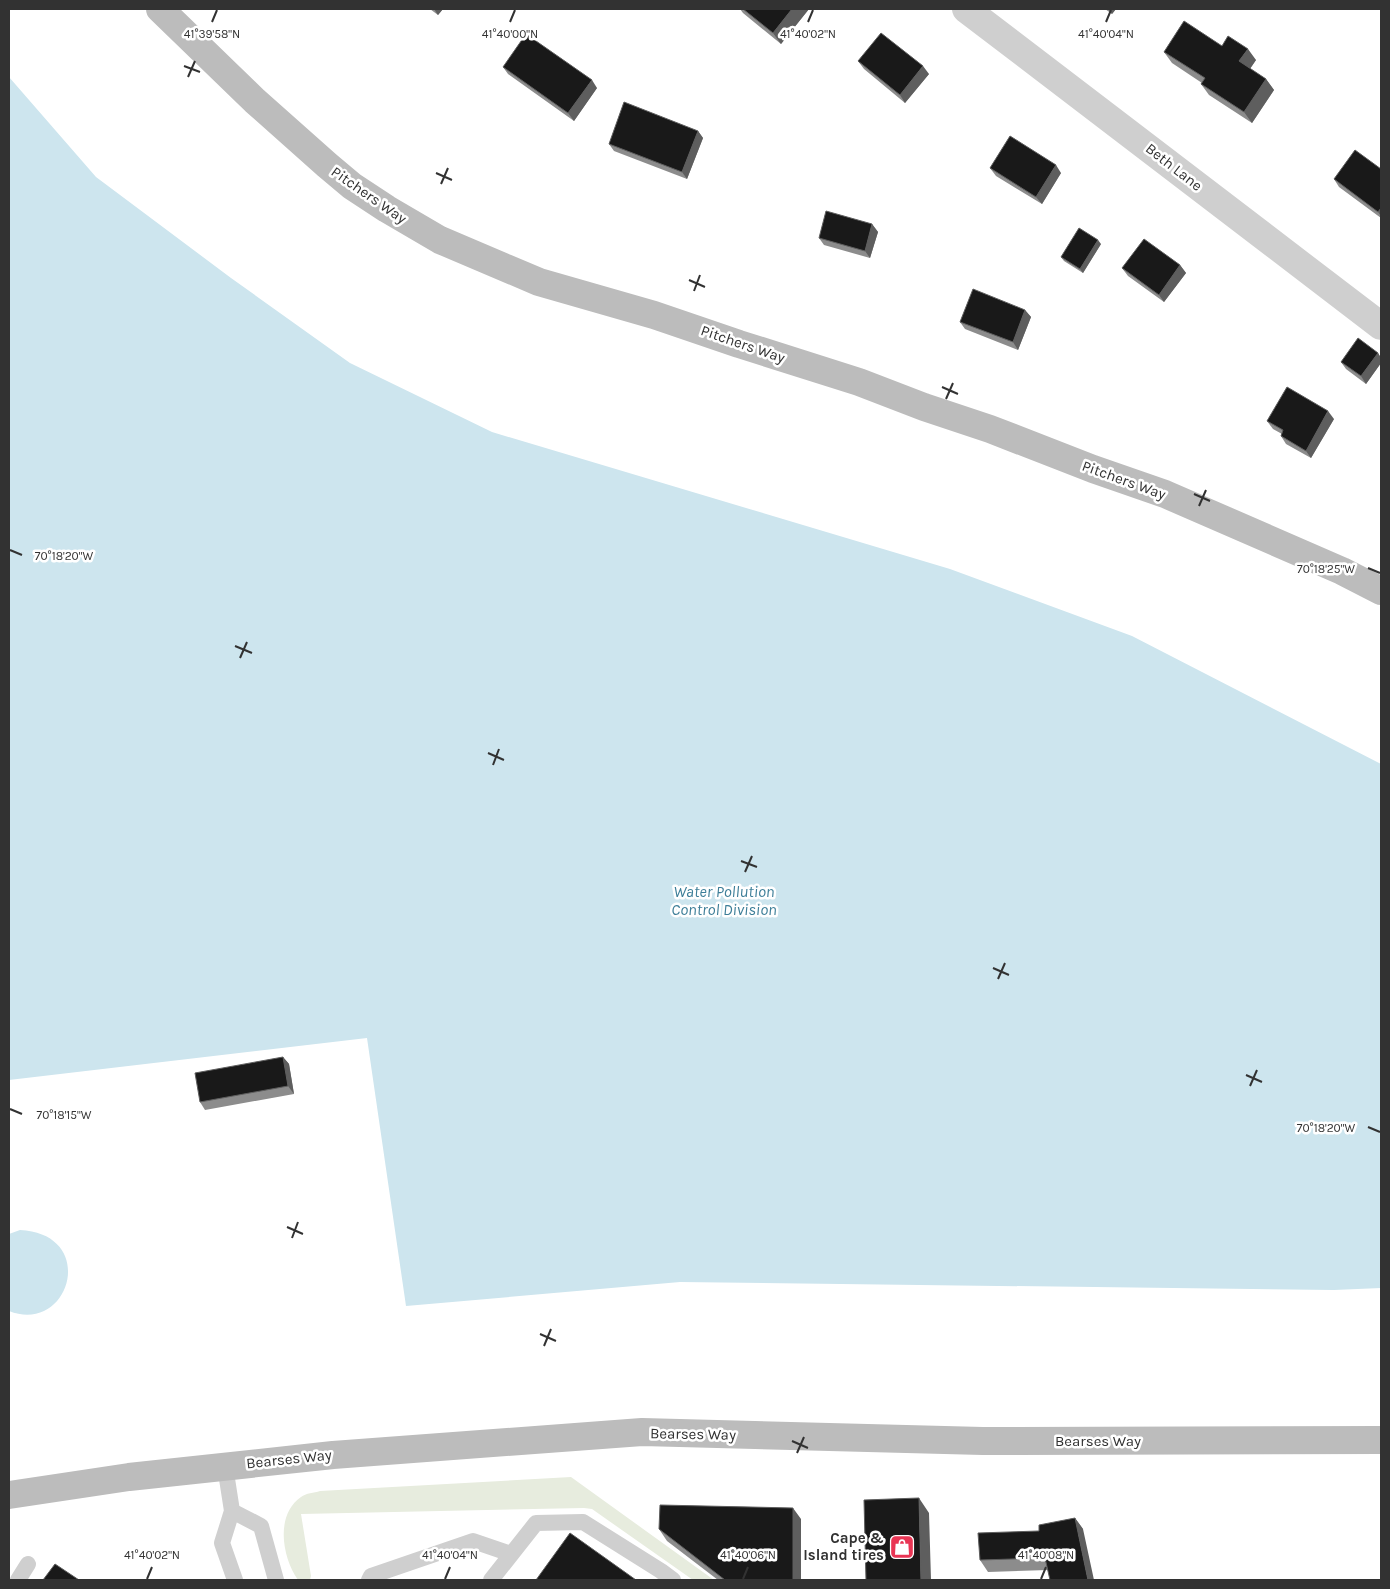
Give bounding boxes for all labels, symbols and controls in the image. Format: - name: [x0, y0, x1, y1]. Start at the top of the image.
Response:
- text: 41°39'58"N: [184, 27, 240, 41]
- text: 41°40'00"N: [482, 27, 538, 41]
- text: 41°40'02"N: [780, 27, 836, 41]
- text: 41°40'04"N: [1078, 27, 1134, 41]
- street label: Beth Lane: [1142, 139, 1206, 195]
- street label: Pitchers Way: [328, 162, 410, 228]
- street label: Pitchers Way: [698, 321, 788, 367]
- street label: Pitchers Way: [1080, 457, 1168, 504]
- text: 70°18'20"W: [35, 549, 93, 563]
- text: 70°18'25"W: [1297, 562, 1355, 576]
- water label: Water Pollution Control Division: [671, 882, 777, 919]
- text: 70°18'15"W: [37, 1108, 92, 1122]
- text: 70°18'20"W: [1297, 1121, 1355, 1135]
- street label: Bearses Way: [650, 1424, 736, 1444]
- street label: Bearses Way: [1055, 1432, 1141, 1450]
- street label: Bearses Way: [245, 1446, 333, 1472]
- place label: Cape & Island tires: [803, 1529, 884, 1564]
- shop icon: Cape & Island tires: [889, 1534, 915, 1560]
- text: 41°40'02"N: [124, 1548, 180, 1562]
- text: 41°40'04"N: [422, 1548, 478, 1562]
- text: 41°40'06"N: [720, 1548, 776, 1562]
- text: 41°40'08"N: [1018, 1548, 1074, 1562]

